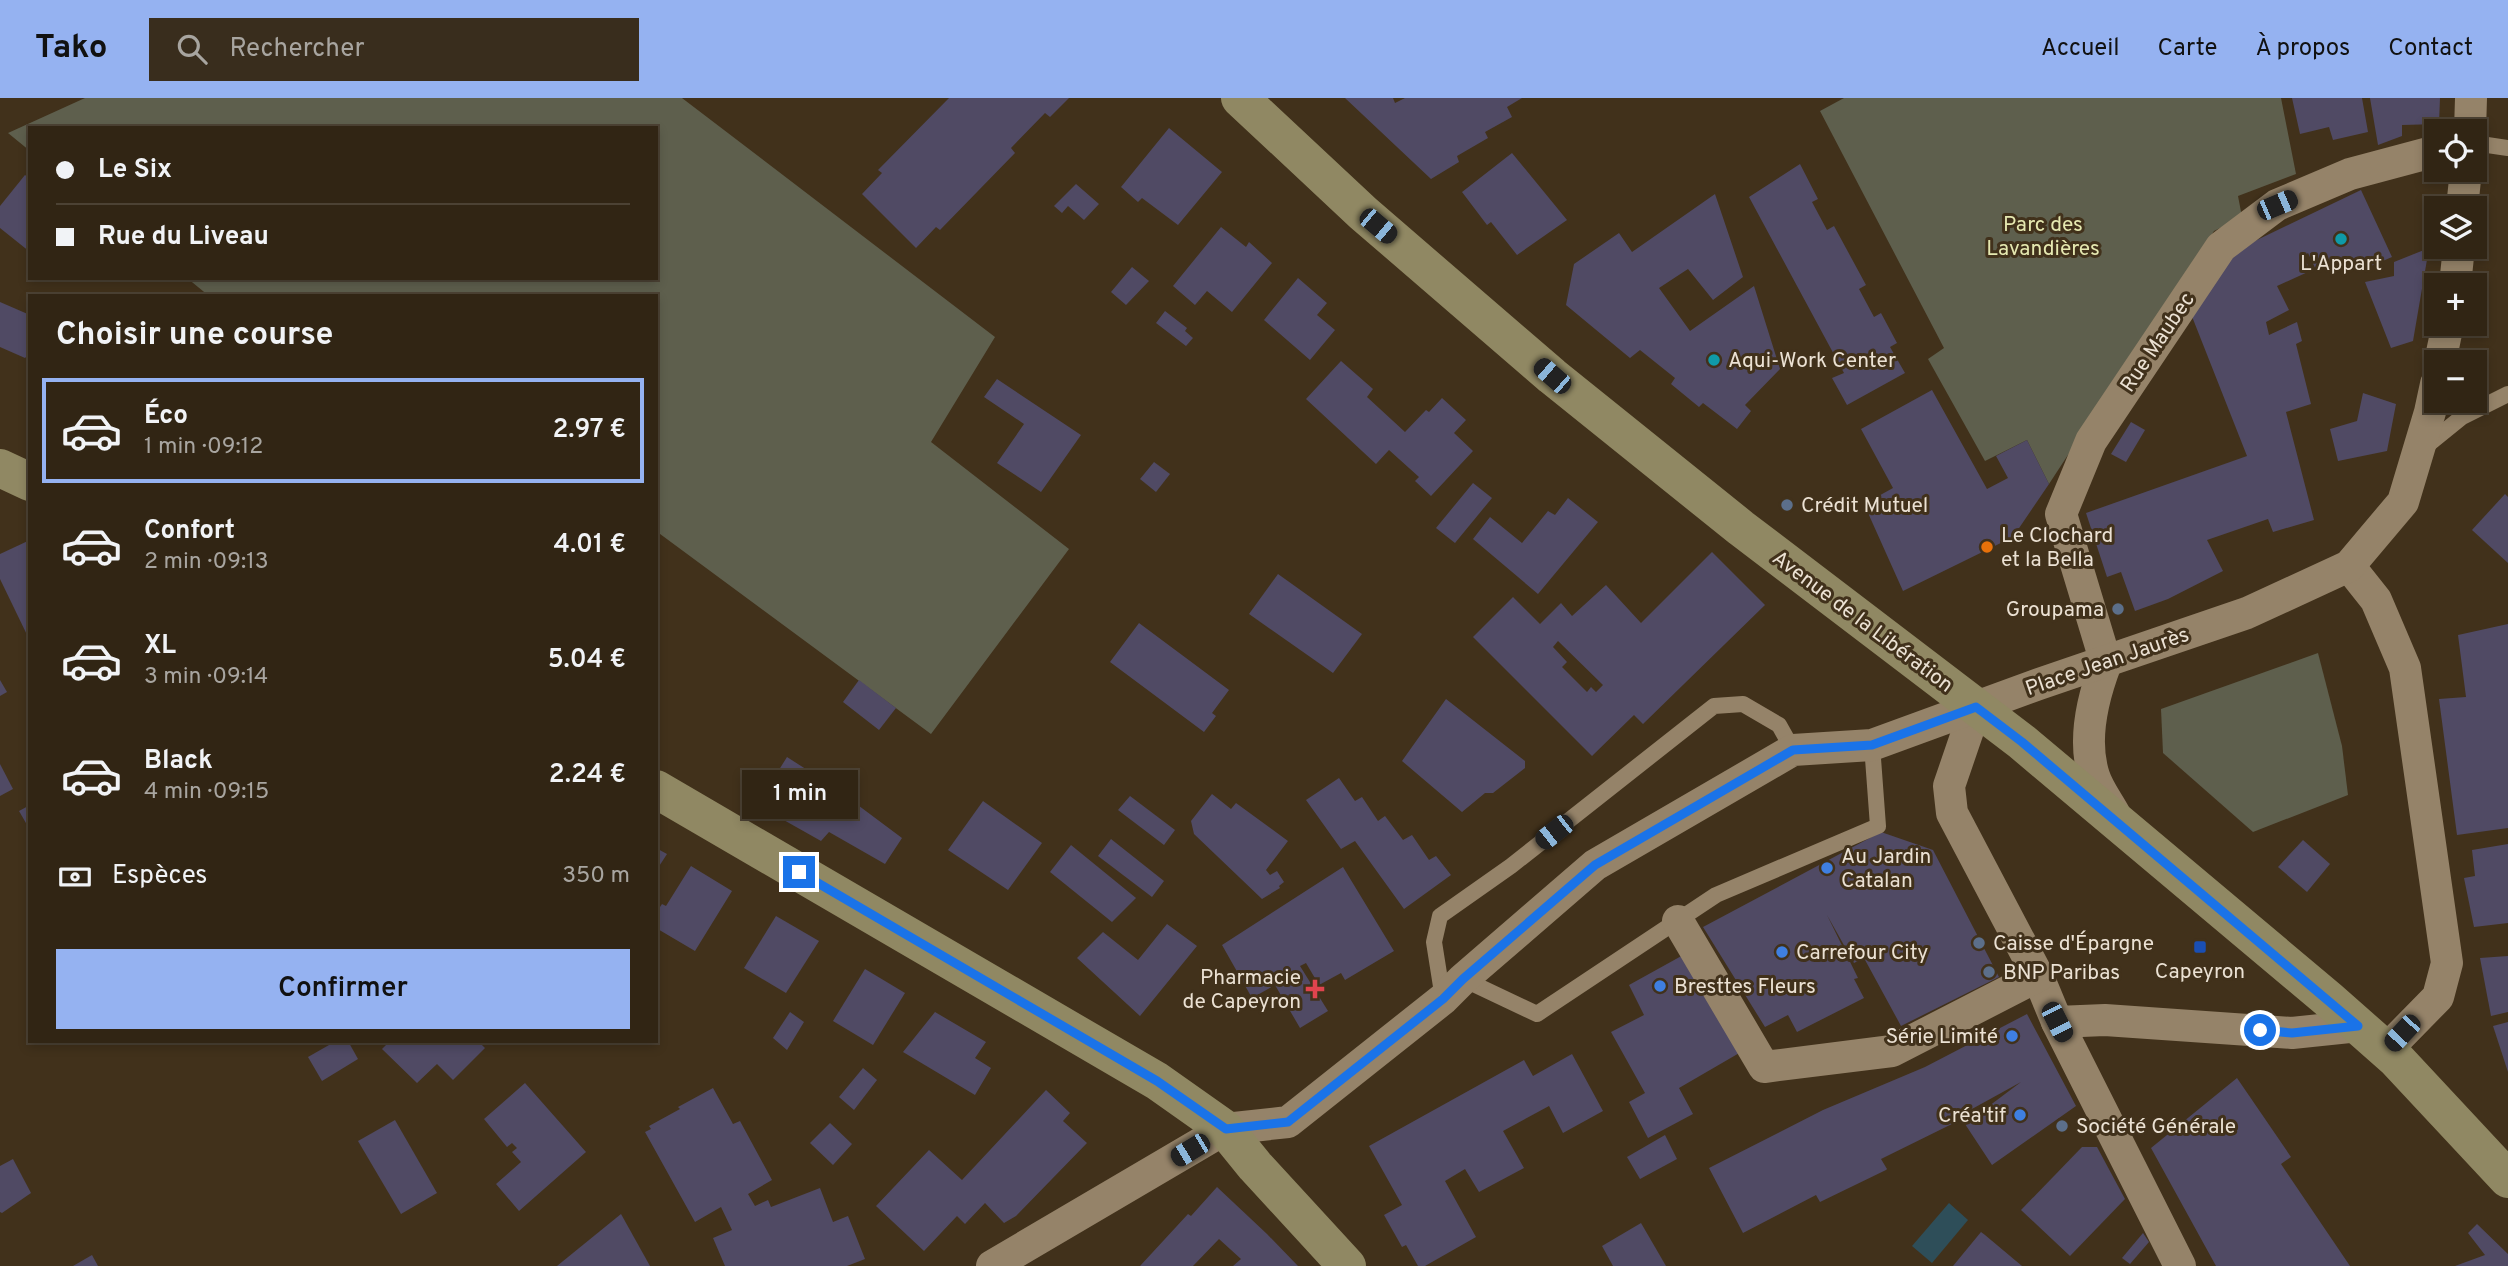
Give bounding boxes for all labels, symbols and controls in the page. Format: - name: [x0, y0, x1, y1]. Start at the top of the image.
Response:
- search box: [149, 18, 639, 81]
- text: Tako: [35, 28, 107, 70]
- icon: search: [173, 30, 211, 68]
- text: Rechercher: [229, 33, 365, 66]
- text: Accueil: [2041, 34, 2120, 64]
- text: Carte: [2158, 34, 2217, 64]
- text: À propos: [2255, 34, 2350, 64]
- text: Contact: [2388, 34, 2473, 64]
- map controls: [2424, 119, 2487, 413]
- button: locate: [2424, 119, 2487, 182]
- text: Le Six: [98, 154, 172, 187]
- car: [2254, 187, 2301, 223]
- button: layers: [2424, 196, 2487, 259]
- car: [1356, 204, 1401, 248]
- park label: Parc des Lavandières: [1986, 212, 2100, 263]
- text: Rue du Liveau: [98, 221, 269, 254]
- marker: L'Appart: [2333, 231, 2349, 247]
- place label: L'Appart: [2300, 251, 2382, 278]
- button: +: [2424, 273, 2487, 336]
- street label: Rue Maubec: [2115, 288, 2202, 398]
- text: Choisir une course: [56, 316, 333, 356]
- place label: Aqui-Work Center: [1728, 348, 1896, 375]
- button: −: [2424, 350, 2487, 413]
- marker: Aqui-Work Center: [1706, 352, 1722, 368]
- car: [1530, 354, 1575, 398]
- icon: car: [60, 399, 123, 462]
- text: Éco: [144, 400, 188, 433]
- text: 2.97 €: [552, 414, 626, 447]
- text: 1 min · 09:12: [144, 433, 263, 462]
- place label: Crédit Mutuel: [1801, 493, 1928, 520]
- marker: Crédit Mutuel: [1779, 497, 1795, 513]
- icon: car: [60, 514, 123, 577]
- text: Confort: [144, 515, 235, 548]
- place label: Le Clochard et la Bella: [2001, 523, 2113, 574]
- text: 4.01 €: [553, 529, 626, 562]
- marker: Le Clochard et la Bella: [1979, 539, 1995, 555]
- street label: Avenue de la Libération: [1766, 545, 1958, 699]
- text: 2 min · 09:13: [144, 548, 269, 577]
- place label: Groupama: [2006, 597, 2104, 624]
- marker: Groupama: [2110, 601, 2126, 617]
- street label: Place Jean Jaurès: [2022, 622, 2193, 703]
- icon: car: [60, 629, 123, 692]
- text: XL: [144, 630, 176, 663]
- text: 5.04 €: [548, 644, 626, 677]
- text: 3 min · 09:14: [144, 663, 268, 692]
- icon: car: [60, 744, 123, 807]
- text: Black: [144, 745, 213, 778]
- text: 2.24 €: [549, 759, 626, 792]
- callout: 1 min: [741, 770, 857, 820]
- text: 4 min · 09:15: [144, 778, 269, 807]
- text: 1 min: [773, 780, 827, 809]
- car: [1531, 811, 1578, 853]
- place label: Au Jardin Catalan: [1841, 844, 1931, 895]
- route end: [783, 856, 815, 888]
- icon: cash: [56, 858, 94, 896]
- text: Espèces: [112, 860, 208, 893]
- marker: Au Jardin Catalan: [1819, 860, 1835, 876]
- text: 350 m: [562, 862, 630, 891]
- place label: Caisse d'Épargne: [1993, 930, 2154, 958]
- marker: Caisse d'Épargne: [1971, 935, 1987, 951]
- marker: Capeyron: [2192, 939, 2208, 955]
- place label: Carrefour City: [1796, 940, 1928, 967]
- marker: Carrefour City: [1774, 944, 1790, 960]
- button: Confirmer: [56, 949, 630, 1029]
- place label: Capeyron: [2155, 959, 2245, 986]
- place label: BNP Paribas: [2003, 960, 2120, 987]
- marker: BNP Paribas: [1981, 964, 1997, 980]
- place label: Pharmacie de Capeyron: [1183, 965, 1301, 1016]
- place label: Bresttes Fleurs: [1674, 974, 1816, 1001]
- marker: Bresttes Fleurs: [1652, 978, 1668, 994]
- marker: Pharmacie de Capeyron: [1307, 981, 1323, 997]
- car: [2039, 999, 2076, 1045]
- car: [2380, 1010, 2425, 1056]
- route start: [2244, 1014, 2276, 1046]
- place label: Série Limité: [1886, 1024, 1998, 1051]
- marker: Série Limité: [2004, 1028, 2020, 1044]
- place label: Créa'tif: [1938, 1103, 2006, 1130]
- marker: Créa'tif: [2012, 1107, 2028, 1123]
- place label: Société Générale: [2076, 1114, 2236, 1141]
- marker: Société Générale: [2054, 1118, 2070, 1134]
- car: [1167, 1130, 1214, 1170]

